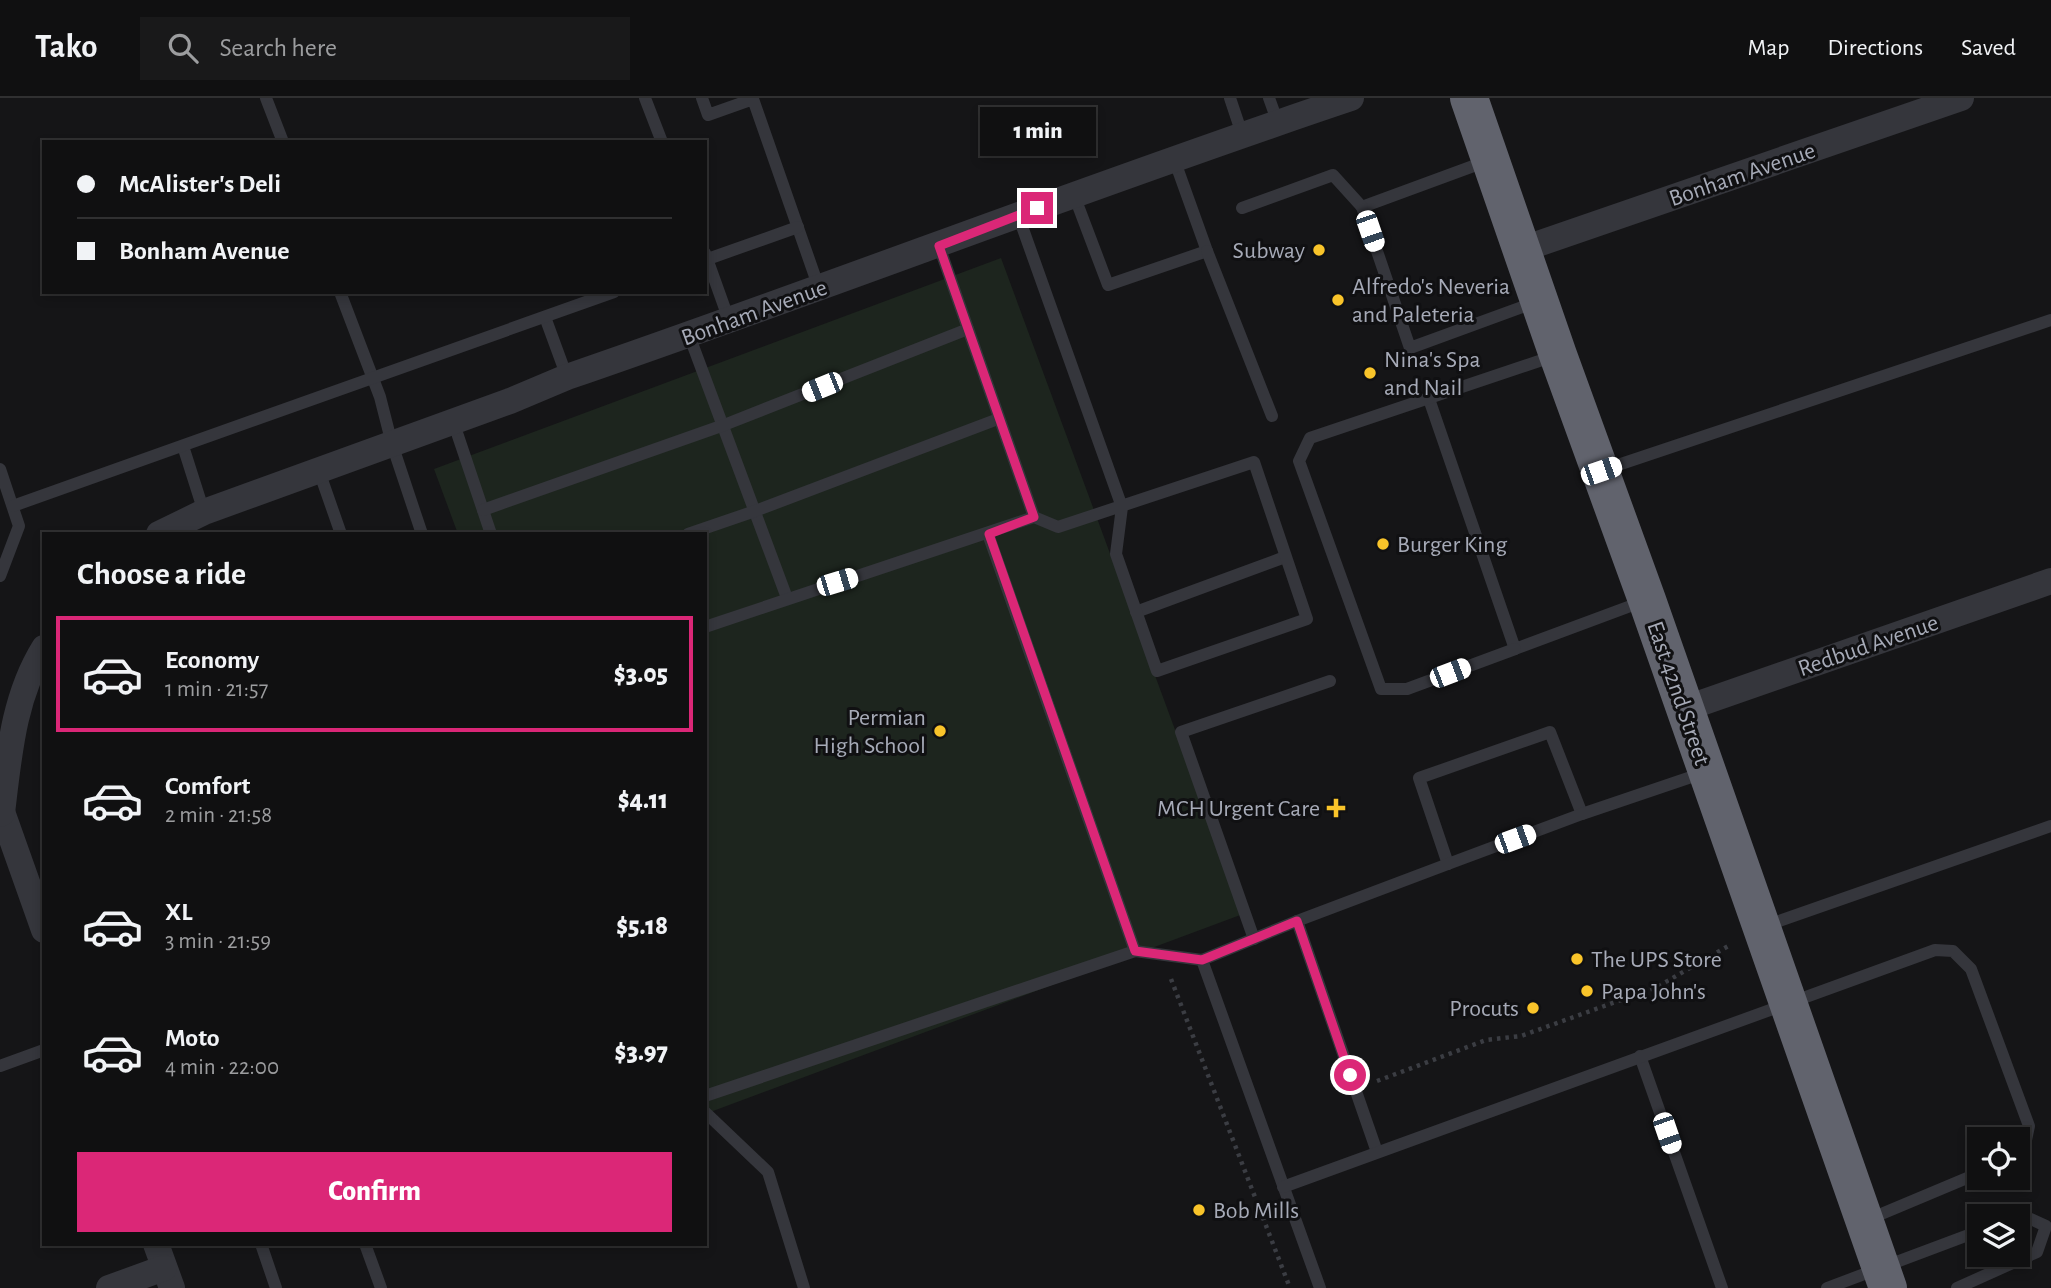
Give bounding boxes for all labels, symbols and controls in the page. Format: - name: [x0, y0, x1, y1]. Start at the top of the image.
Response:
- search box: [140, 17, 630, 80]
- icon: search: [164, 29, 202, 67]
- text: Tako: [35, 31, 98, 64]
- text: Search here: [220, 35, 337, 61]
- text: Map: [1747, 36, 1789, 60]
- text: Directions: [1827, 36, 1923, 60]
- text: Saved: [1961, 36, 2016, 60]
- callout: 1 min: [979, 106, 1095, 155]
- text: 1 min: [1014, 120, 1062, 143]
- street label: Bonham Avenue: [1666, 139, 1819, 211]
- text: McAlister's Deli: [119, 171, 281, 197]
- route end: [1021, 192, 1053, 224]
- car: [1354, 208, 1387, 254]
- text: Bonham Avenue: [119, 238, 290, 264]
- place label: Subway: [1233, 239, 1305, 263]
- marker: Subway: [1311, 242, 1327, 258]
- street label: Bonham Avenue: [678, 275, 830, 350]
- place label: Alfredo's Neveria and Paleteria: [1352, 275, 1510, 327]
- marker: Alfredo's Neveria and Paleteria: [1330, 292, 1346, 308]
- place label: Nina's Spa and Nail: [1384, 348, 1481, 400]
- marker: Nina's Spa and Nail: [1362, 365, 1378, 381]
- car: [799, 369, 846, 405]
- car: [1578, 454, 1625, 488]
- place label: Burger King: [1397, 533, 1507, 557]
- marker: Burger King: [1375, 536, 1391, 552]
- text: Choose a ride: [77, 558, 246, 590]
- car: [814, 566, 861, 598]
- street label: Redbud Avenue: [1795, 611, 1942, 681]
- street label: East 42nd Street: [1642, 618, 1714, 769]
- icon: car: [81, 643, 144, 706]
- text: Economy: [165, 647, 259, 673]
- car: [1427, 656, 1474, 690]
- text: $3.05: [614, 661, 668, 687]
- text: 1 min · 21:57: [165, 678, 268, 701]
- place label: Permian High School: [814, 706, 926, 758]
- marker: Permian High School: [932, 723, 948, 739]
- icon: car: [81, 769, 144, 832]
- text: Comfort: [165, 773, 250, 799]
- text: $4.11: [618, 787, 668, 813]
- place label: MCH Urgent Care: [1157, 797, 1320, 821]
- marker: MCH Urgent Care: [1326, 798, 1346, 818]
- text: 2 min · 21:58: [165, 804, 272, 827]
- car: [1492, 822, 1539, 856]
- icon: car: [81, 895, 144, 958]
- text: XL: [165, 899, 192, 925]
- text: $5.18: [616, 913, 668, 939]
- text: 3 min · 21:59: [165, 930, 271, 953]
- place label: The UPS Store: [1591, 948, 1722, 972]
- marker: The UPS Store: [1569, 951, 1585, 967]
- place label: Papa John's: [1601, 980, 1706, 1004]
- marker: Papa John's: [1579, 983, 1595, 999]
- place label: Procuts: [1449, 997, 1519, 1021]
- marker: Procuts: [1525, 1000, 1541, 1016]
- icon: car: [81, 1021, 144, 1084]
- text: Moto: [165, 1025, 220, 1051]
- text: $3.97: [615, 1039, 668, 1065]
- text: 4 min · 22:00: [165, 1056, 279, 1079]
- route start: [1334, 1059, 1366, 1091]
- car: [1651, 1110, 1684, 1156]
- map controls: [1967, 1127, 2030, 1267]
- button: locate: [1967, 1127, 2030, 1190]
- button: Confirm: [77, 1152, 672, 1232]
- place label: Bob Mills: [1213, 1199, 1299, 1223]
- marker: Bob Mills: [1191, 1202, 1207, 1218]
- button: layers: [1967, 1204, 2030, 1267]

